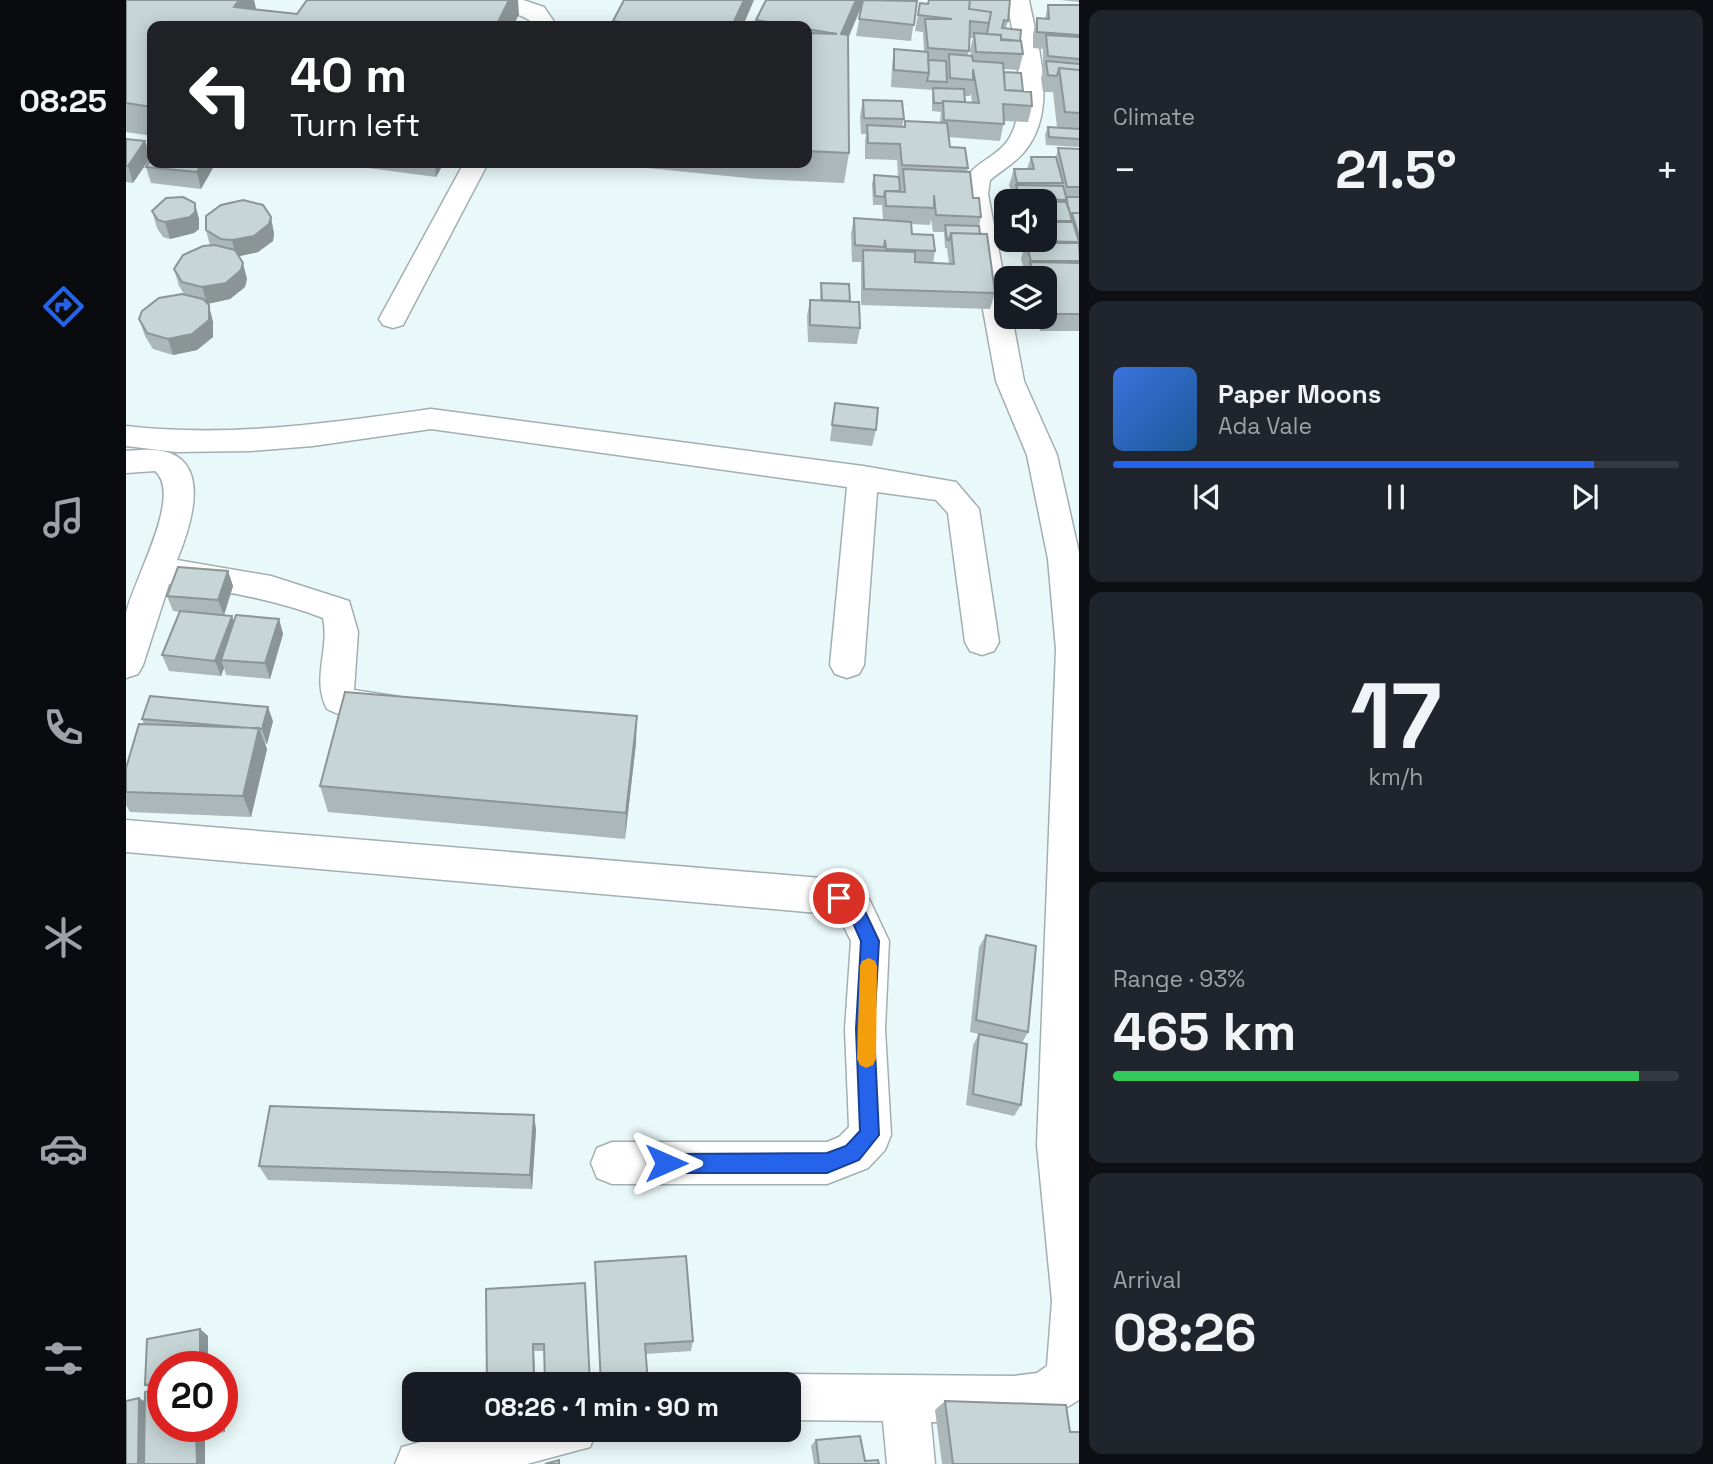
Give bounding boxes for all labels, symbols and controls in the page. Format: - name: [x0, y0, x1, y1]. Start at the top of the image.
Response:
- text: 40 m: [290, 44, 407, 106]
- icon: left: [175, 49, 266, 140]
- text: 08:25: [19, 81, 107, 121]
- text: Climate: [1113, 102, 1195, 132]
- text: Turn left: [290, 105, 420, 145]
- text: 21.5°: [1335, 137, 1457, 203]
- text: −: [1113, 146, 1137, 194]
- text: +: [1655, 146, 1679, 194]
- map controls: [994, 189, 1057, 329]
- button: sound: [994, 189, 1057, 252]
- button: layers: [994, 266, 1057, 329]
- icon: directions: [39, 282, 88, 331]
- text: Paper Moons: [1218, 377, 1381, 411]
- text: Ada Vale: [1218, 411, 1312, 441]
- icon: previous: [1188, 478, 1226, 516]
- icon: pause: [1377, 478, 1415, 516]
- icon: next: [1566, 478, 1604, 516]
- icon: music: [39, 493, 88, 542]
- text: 17: [1350, 658, 1442, 775]
- icon: phone: [39, 703, 88, 752]
- text: km/h: [1369, 762, 1423, 792]
- pin: [809, 868, 869, 928]
- icon: arrive: [820, 879, 858, 917]
- icon: climate: [39, 913, 88, 962]
- text: Range · 93%: [1113, 964, 1245, 994]
- text: 465 km: [1113, 999, 1296, 1065]
- icon: car: [39, 1124, 88, 1173]
- position arrow: [629, 1126, 703, 1200]
- text: Arrival: [1113, 1265, 1181, 1295]
- text: 08:26: [1113, 1300, 1256, 1366]
- icon: filters: [39, 1334, 88, 1383]
- speed limit sign: 20: [147, 1351, 238, 1442]
- text: 08:26 · 1 min · 90 m: [484, 1390, 719, 1424]

